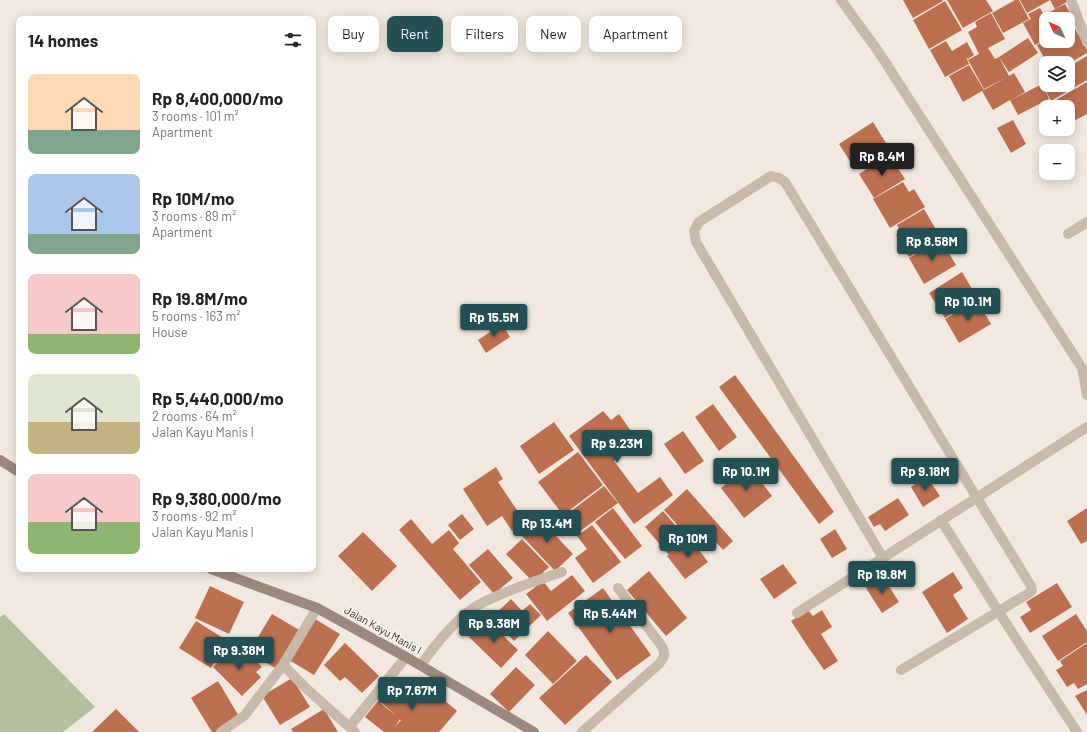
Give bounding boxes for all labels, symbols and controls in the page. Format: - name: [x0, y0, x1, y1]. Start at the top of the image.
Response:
- north arrow: [1039, 12, 1075, 48]
- map controls: [1039, 12, 1075, 180]
- chip: Buy: [328, 16, 379, 52]
- chip: Rent: [387, 16, 443, 52]
- chip: Filters: [451, 16, 518, 52]
- chip: New: [526, 16, 581, 52]
- chip: Apartment: [589, 16, 682, 52]
- icon: filters: [282, 29, 304, 51]
- text: 14 homes: [28, 30, 98, 50]
- button: layers: [1039, 56, 1075, 92]
- text: Rp 8,400,000/mo: [152, 88, 283, 108]
- icon: home: [60, 90, 108, 138]
- button: +: [1039, 100, 1075, 136]
- text: 3 rooms · 101 m²: [152, 108, 239, 124]
- text: Apartment: [152, 124, 213, 140]
- pin: Rp 8.4M: [845, 143, 919, 177]
- button: −: [1039, 144, 1075, 180]
- text: Rp 8.4M: [859, 148, 905, 164]
- text: Rp 10M/mo: [152, 188, 235, 208]
- icon: home: [60, 190, 108, 238]
- text: 3 rooms · 89 m²: [152, 208, 236, 224]
- text: Apartment: [152, 224, 213, 240]
- pin: Rp 8.58M: [891, 228, 973, 262]
- text: Rp 8.58M: [906, 233, 958, 249]
- text: Rp 19.8M/mo: [152, 288, 248, 308]
- pin: Rp 10.1M: [927, 288, 1009, 322]
- icon: home: [60, 290, 108, 338]
- text: Rp 10.1M: [944, 293, 992, 309]
- pin: Rp 15.5M: [453, 304, 535, 338]
- text: 5 rooms · 163 m²: [152, 308, 241, 324]
- text: Rp 15.5M: [469, 309, 519, 325]
- text: House: [152, 324, 188, 340]
- text: Rp 5,440,000/mo: [152, 388, 284, 408]
- icon: home: [60, 390, 108, 438]
- text: 2 rooms · 64 m²: [152, 408, 237, 424]
- text: Jalan Kayu Manis I: [152, 424, 254, 440]
- pin: Rp 9.23M: [576, 430, 658, 464]
- text: Rp 9.23M: [591, 435, 643, 451]
- pin: Rp 10.1M: [705, 458, 787, 492]
- pin: Rp 9.18M: [884, 458, 966, 492]
- text: Rp 10.1M: [722, 463, 770, 479]
- text: Rp 9.18M: [900, 463, 950, 479]
- text: Rp 9,380,000/mo: [152, 488, 281, 508]
- icon: home: [60, 490, 108, 538]
- text: 3 rooms · 92 m²: [152, 508, 236, 524]
- pin: Rp 13.4M: [506, 510, 588, 544]
- text: Rp 13.4M: [522, 515, 572, 531]
- text: Jalan Kayu Manis I: [152, 524, 254, 540]
- pin: Rp 10M: [655, 525, 721, 559]
- text: Rp 10M: [668, 530, 708, 546]
- pin: Rp 19.8M: [841, 561, 923, 595]
- text: Rp 19.8M: [857, 566, 907, 582]
- pin: Rp 5.44M: [569, 600, 651, 634]
- street label: Jalan Kayu Manis I: [342, 603, 424, 656]
- text: Rp 5.44M: [583, 605, 637, 621]
- pin: Rp 9.38M: [453, 610, 535, 644]
- text: Rp 9.38M: [468, 615, 520, 631]
- pin: Rp 9.38M: [198, 637, 280, 671]
- text: Rp 9.38M: [213, 642, 265, 658]
- pin: Rp 7.67M: [371, 677, 453, 711]
- text: Rp 7.67M: [387, 682, 437, 698]

